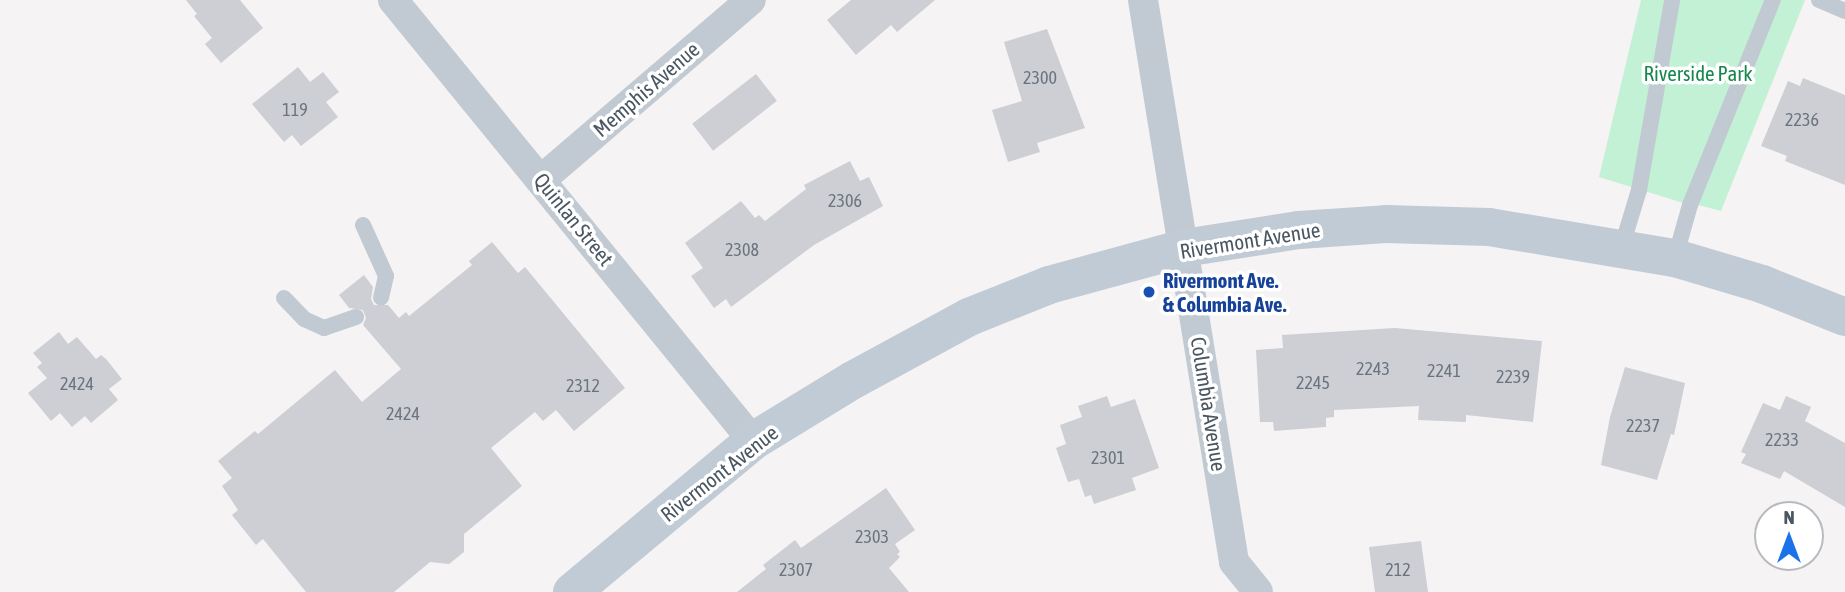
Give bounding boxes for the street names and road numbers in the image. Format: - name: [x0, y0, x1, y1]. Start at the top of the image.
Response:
- street label: Memphis Avenue: [588, 36, 704, 142]
- street label: Quinlan Street: [529, 168, 619, 270]
- street label: Rivermont Avenue: [1178, 216, 1322, 264]
- street label: Columbia Avenue: [1186, 335, 1232, 473]
- street label: Rivermont Avenue: [655, 419, 783, 527]

